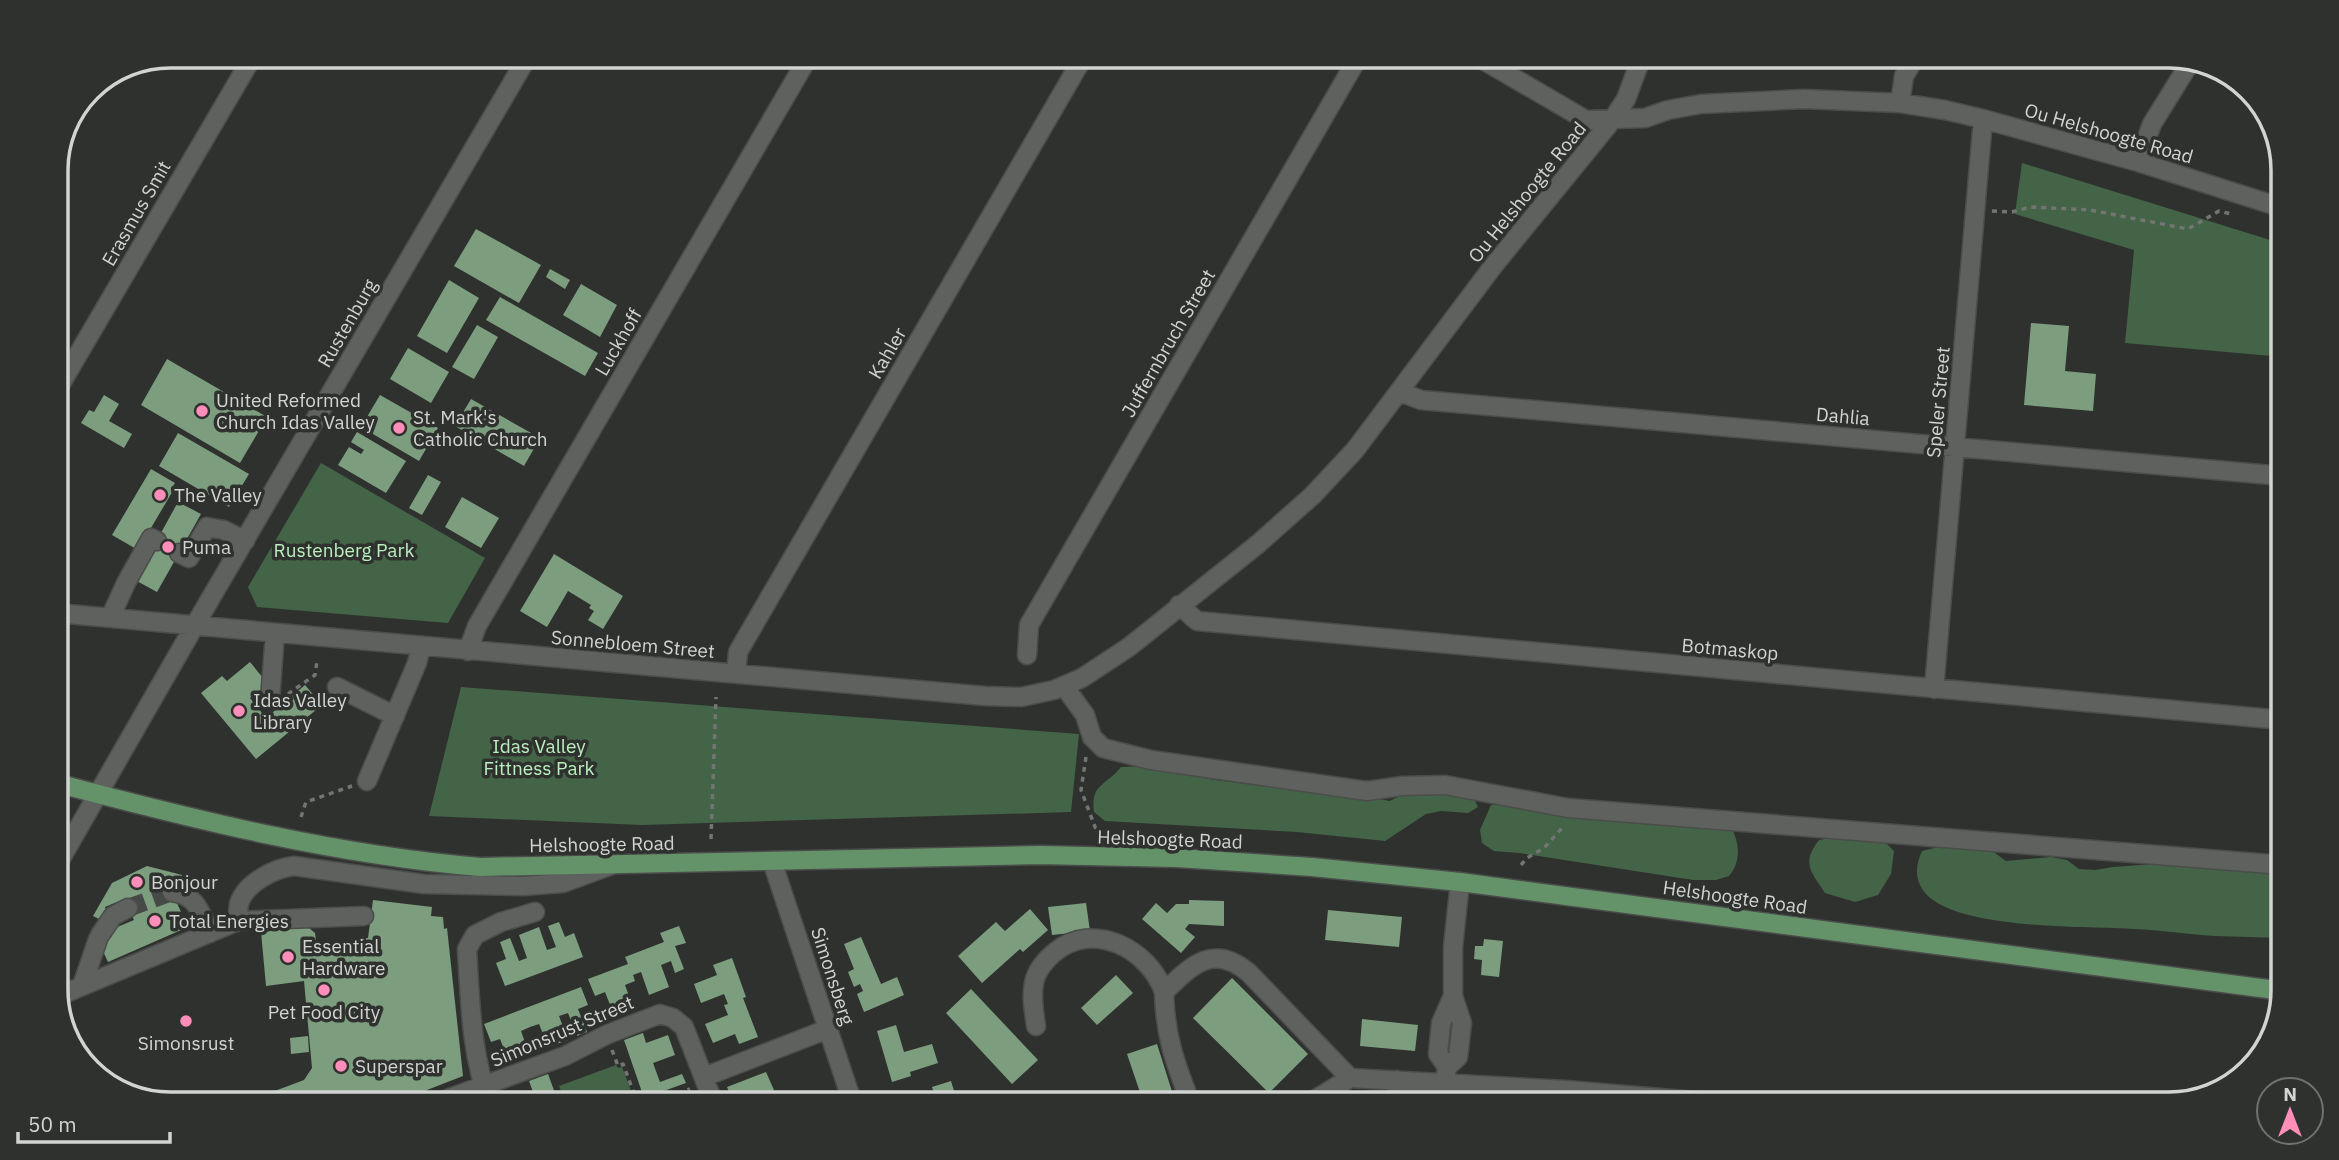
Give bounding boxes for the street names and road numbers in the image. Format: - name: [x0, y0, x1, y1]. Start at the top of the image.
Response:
- street label: Ou Helshoogte Road: [2022, 97, 2196, 169]
- street label: Ou Helshoogte Road: [1463, 117, 1591, 267]
- street label: Erasmus Smit: [96, 156, 176, 270]
- street label: Juffernbruch Street: [1116, 265, 1220, 421]
- street label: Rustenburg: [312, 274, 382, 372]
- street label: Luckhoff: [589, 304, 647, 380]
- street label: Kahler: [863, 323, 911, 383]
- street label: Speler Street: [1921, 345, 1955, 459]
- street label: Dahlia: [1815, 402, 1871, 430]
- street label: Sonnebloem Street: [550, 625, 716, 663]
- street label: Botmaskop: [1681, 633, 1779, 665]
- street label: Helshoogte Road: [1097, 824, 1243, 854]
- street label: Helshoogte Road: [529, 831, 675, 857]
- street label: Helshoogte Road: [1661, 875, 1809, 919]
- street label: Simonsberg: [806, 924, 860, 1028]
- street label: Simonsrust Street: [487, 990, 637, 1072]

